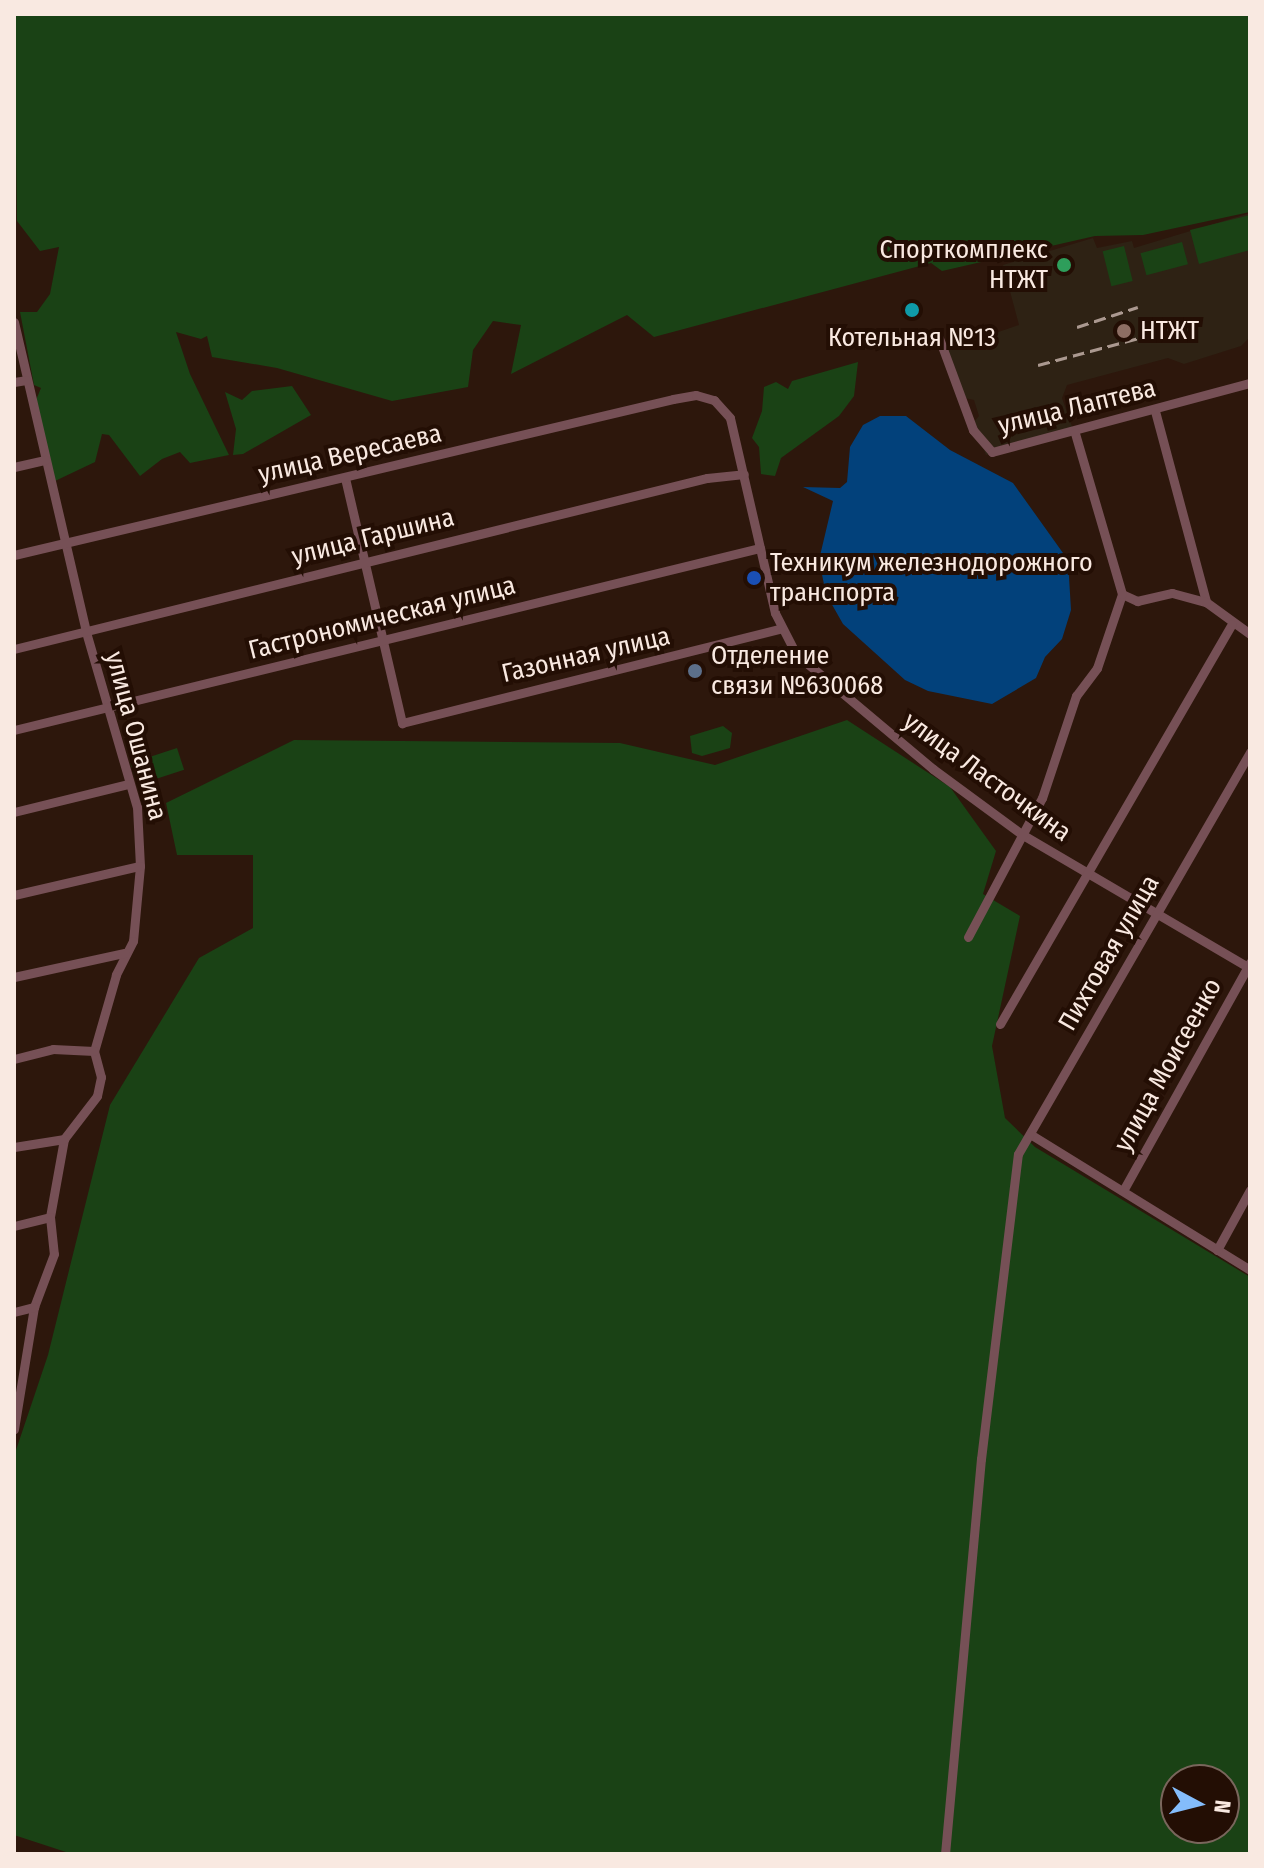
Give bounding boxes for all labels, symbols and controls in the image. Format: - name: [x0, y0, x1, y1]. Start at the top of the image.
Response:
- place label: Спорткомплекс НТЖТ: [879, 234, 1048, 296]
- marker: Спорткомплекс НТЖТ: [1055, 256, 1073, 274]
- marker: Котельная №13: [903, 301, 921, 319]
- place label: НТЖТ: [1140, 315, 1199, 347]
- place label: Котельная №13: [828, 322, 996, 354]
- marker: НТЖТ: [1115, 322, 1133, 340]
- street label: улица Лаптева: [995, 372, 1159, 442]
- street label: улица Вересаева: [255, 418, 445, 490]
- street label: улица Гаршина: [289, 502, 457, 572]
- place label: Техникум железнодорожного транспорта: [770, 547, 1093, 608]
- marker: Техникум железнодорожного транспорта: [745, 569, 763, 587]
- street label: Гастрономическая улица: [245, 570, 519, 666]
- street label: Газонная улица: [499, 620, 673, 690]
- place label: Отделение связи №630068: [711, 640, 883, 702]
- street label: улица Ошанина: [99, 648, 173, 824]
- marker: Отделение связи №630068: [686, 662, 704, 680]
- street label: улица Ласточкина: [897, 706, 1077, 848]
- street label: Пихтовая улица: [1052, 870, 1166, 1036]
- street label: улица Моисеенко: [1108, 973, 1228, 1157]
- north arrow: [1160, 1764, 1240, 1844]
- text: N: [1208, 1799, 1237, 1815]

